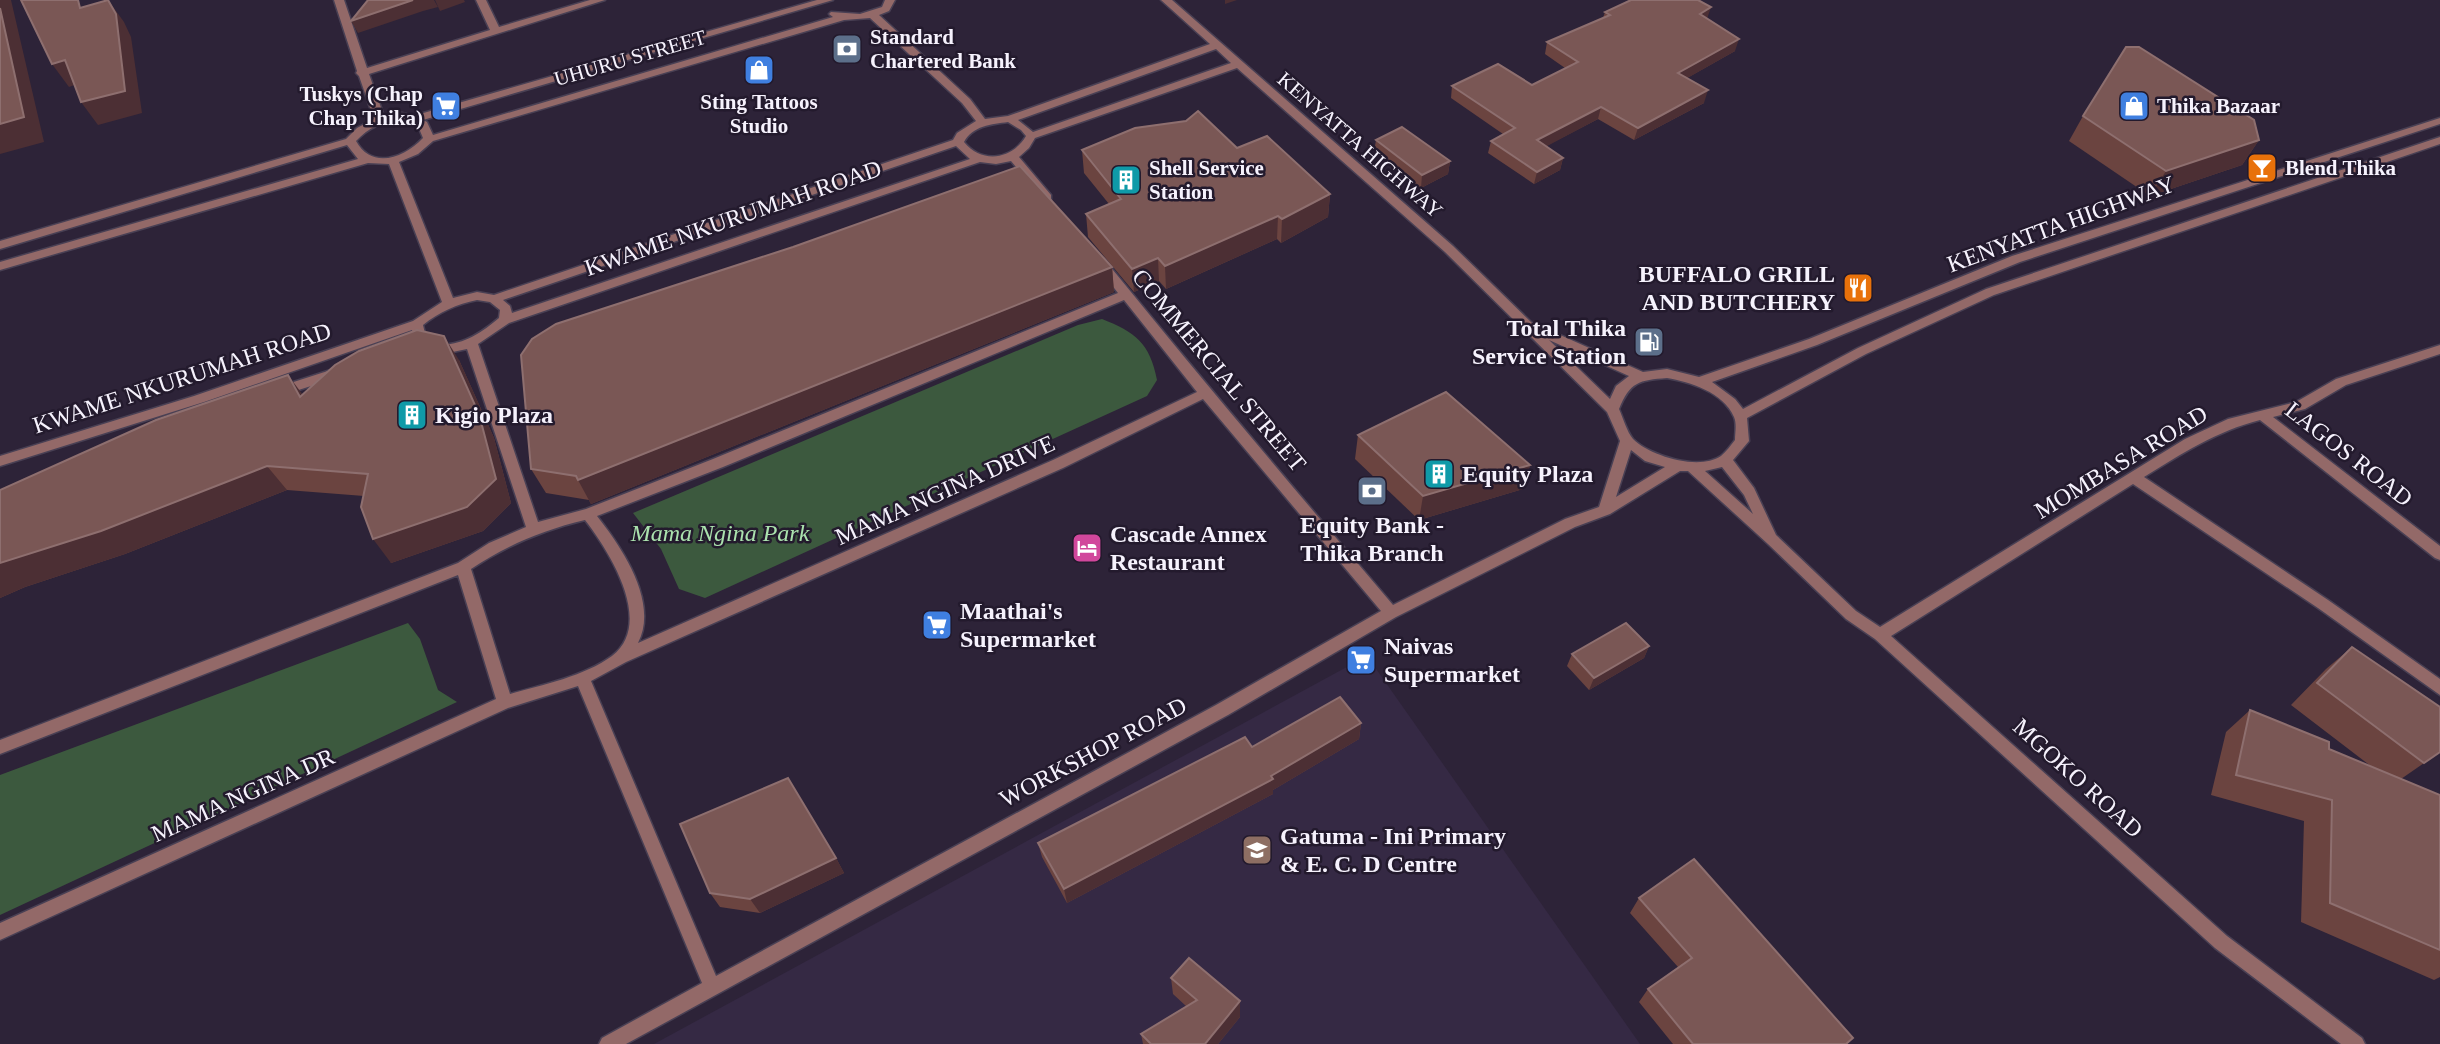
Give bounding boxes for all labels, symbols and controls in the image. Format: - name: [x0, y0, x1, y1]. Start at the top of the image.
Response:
- street label: UHURU STREET: [551, 25, 709, 91]
- place label: Standard Chartered Bank: [870, 25, 1016, 73]
- bank icon: Standard Chartered Bank: [830, 32, 864, 66]
- shop icon: Sting Tattoos Studio: [742, 53, 776, 87]
- street label: KENYATTA HIGHWAY: [1273, 67, 1447, 223]
- place label: Tuskys (Chap Chap Thika): [299, 82, 423, 130]
- supermarket icon: Tuskys (Chap Chap Thika): [429, 89, 463, 123]
- shop icon: Thika Bazaar: [2117, 89, 2151, 123]
- place label: Sting Tattoos Studio: [700, 90, 818, 138]
- place label: Thika Bazaar: [2157, 94, 2280, 118]
- bar icon: Blend Thika: [2245, 151, 2279, 185]
- street label: KWAME NKURUMAH ROAD: [581, 155, 885, 281]
- place label: Shell Service Station: [1149, 156, 1264, 204]
- place label: Blend Thika: [2285, 156, 2397, 180]
- building icon: Shell Service Station: [1109, 163, 1143, 197]
- street label: KENYATTA HIGHWAY: [1944, 171, 2178, 277]
- place label: BUFFALO GRILL AND BUTCHERY: [1639, 261, 1835, 315]
- street label: COMMERCIAL STREET: [1127, 264, 1311, 477]
- restaurant icon: BUFFALO GRILL AND BUTCHERY: [1841, 271, 1875, 305]
- place label: Total Thika Service Station: [1472, 315, 1626, 369]
- street label: KWAME NKURUMAH ROAD: [30, 317, 334, 439]
- fuel station icon: Total Thika Service Station: [1632, 325, 1666, 359]
- street label: LAGOS ROAD: [2280, 396, 2418, 512]
- building icon: Kigio Plaza: [395, 398, 429, 432]
- street label: MOMBASA ROAD: [2030, 400, 2212, 524]
- place label: Kigio Plaza: [435, 402, 553, 428]
- street label: MAMA NGINA DRIVE: [831, 430, 1059, 550]
- building icon: Equity Plaza: [1422, 457, 1456, 491]
- place label: Equity Plaza: [1462, 461, 1593, 487]
- bank icon: Equity Bank - Thika Branch: [1355, 474, 1389, 508]
- place label: Equity Bank - Thika Branch: [1300, 512, 1444, 566]
- park label: Mama Ngina Park: [630, 520, 810, 546]
- place label: Cascade Annex Restaurant: [1110, 521, 1267, 575]
- hotel icon: Cascade Annex Restaurant: [1070, 531, 1104, 565]
- place label: Maathai's Supermarket: [960, 598, 1096, 652]
- supermarket icon: Maathai's Supermarket: [920, 608, 954, 642]
- place label: Naivas Supermarket: [1384, 633, 1520, 687]
- supermarket icon: Naivas Supermarket: [1344, 643, 1378, 677]
- street label: WORKSHOP ROAD: [995, 692, 1191, 812]
- street label: MGOKO ROAD: [2008, 713, 2148, 843]
- street label: MAMA NGINA DR: [148, 743, 338, 847]
- place label: Gatuma - Ini Primary & E. C. D Centre: [1280, 823, 1506, 877]
- school or university icon: Gatuma - Ini Primary & E. C. D Centre: [1240, 833, 1274, 867]

